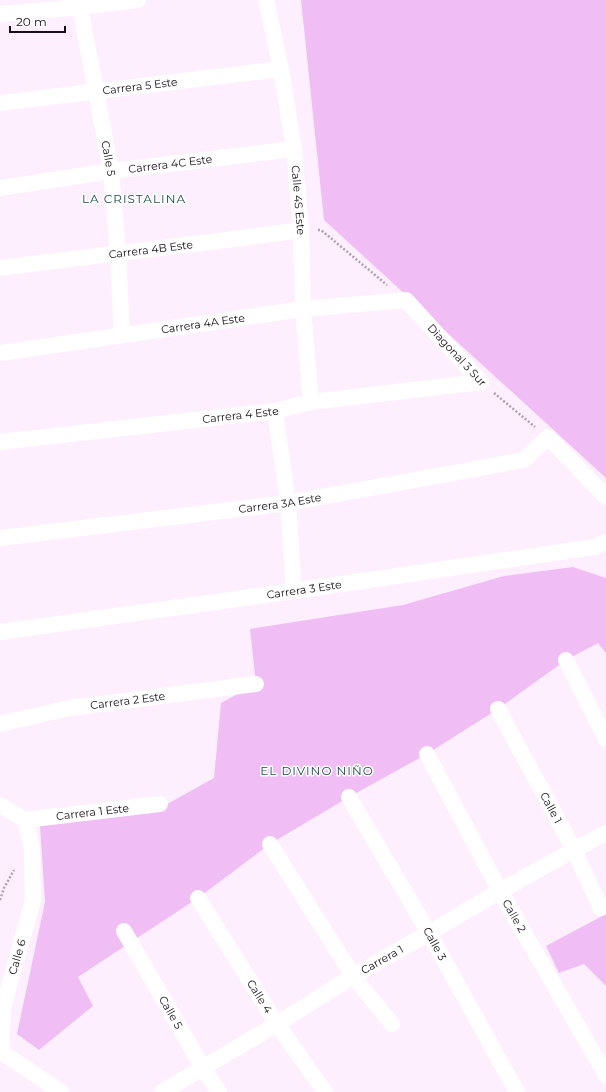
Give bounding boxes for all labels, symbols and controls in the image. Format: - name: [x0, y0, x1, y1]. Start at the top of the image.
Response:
- scale bar: [10, 8, 65, 34]
- text: 20 m: [16, 14, 47, 29]
- street label: Carrera 5 Este: [102, 75, 179, 98]
- street label: Calle 5: [98, 139, 118, 177]
- street label: Carrera 4C Este: [127, 152, 213, 176]
- street label: Calle 4S Este: [288, 165, 308, 236]
- district label: LA CRISTALINA: [82, 191, 186, 206]
- street label: Carrera 4B Este: [108, 237, 194, 261]
- street label: Carrera 4A Este: [160, 310, 246, 337]
- street label: Diagonal 3 Sur: [424, 321, 490, 389]
- street label: Carrera 4 Este: [202, 403, 280, 426]
- street label: Carrera 3A Este: [238, 490, 323, 516]
- street label: Carrera 3 Este: [266, 577, 343, 602]
- street label: Carrera 2 Este: [89, 689, 166, 712]
- district label: EL DIVINO NIÑO: [260, 763, 374, 778]
- street label: Calle 1: [537, 789, 565, 826]
- street label: Carrera 1 Este: [55, 801, 130, 823]
- street label: Calle 2: [499, 897, 529, 935]
- street label: Calle 3: [420, 924, 450, 963]
- street label: Calle 6: [5, 937, 29, 976]
- street label: Carrera 1: [358, 942, 406, 977]
- street label: Calle 4: [244, 977, 276, 1016]
- street label: Calle 5: [156, 993, 186, 1031]

